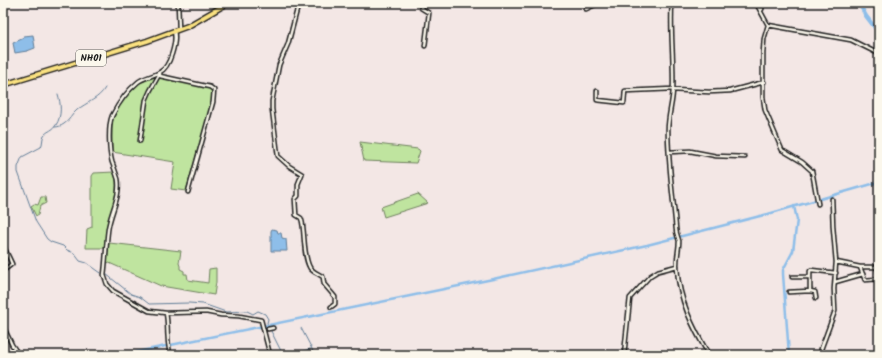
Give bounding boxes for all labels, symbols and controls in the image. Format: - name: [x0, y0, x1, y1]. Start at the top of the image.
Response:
- road number: NH01: [76, 50, 106, 66]

